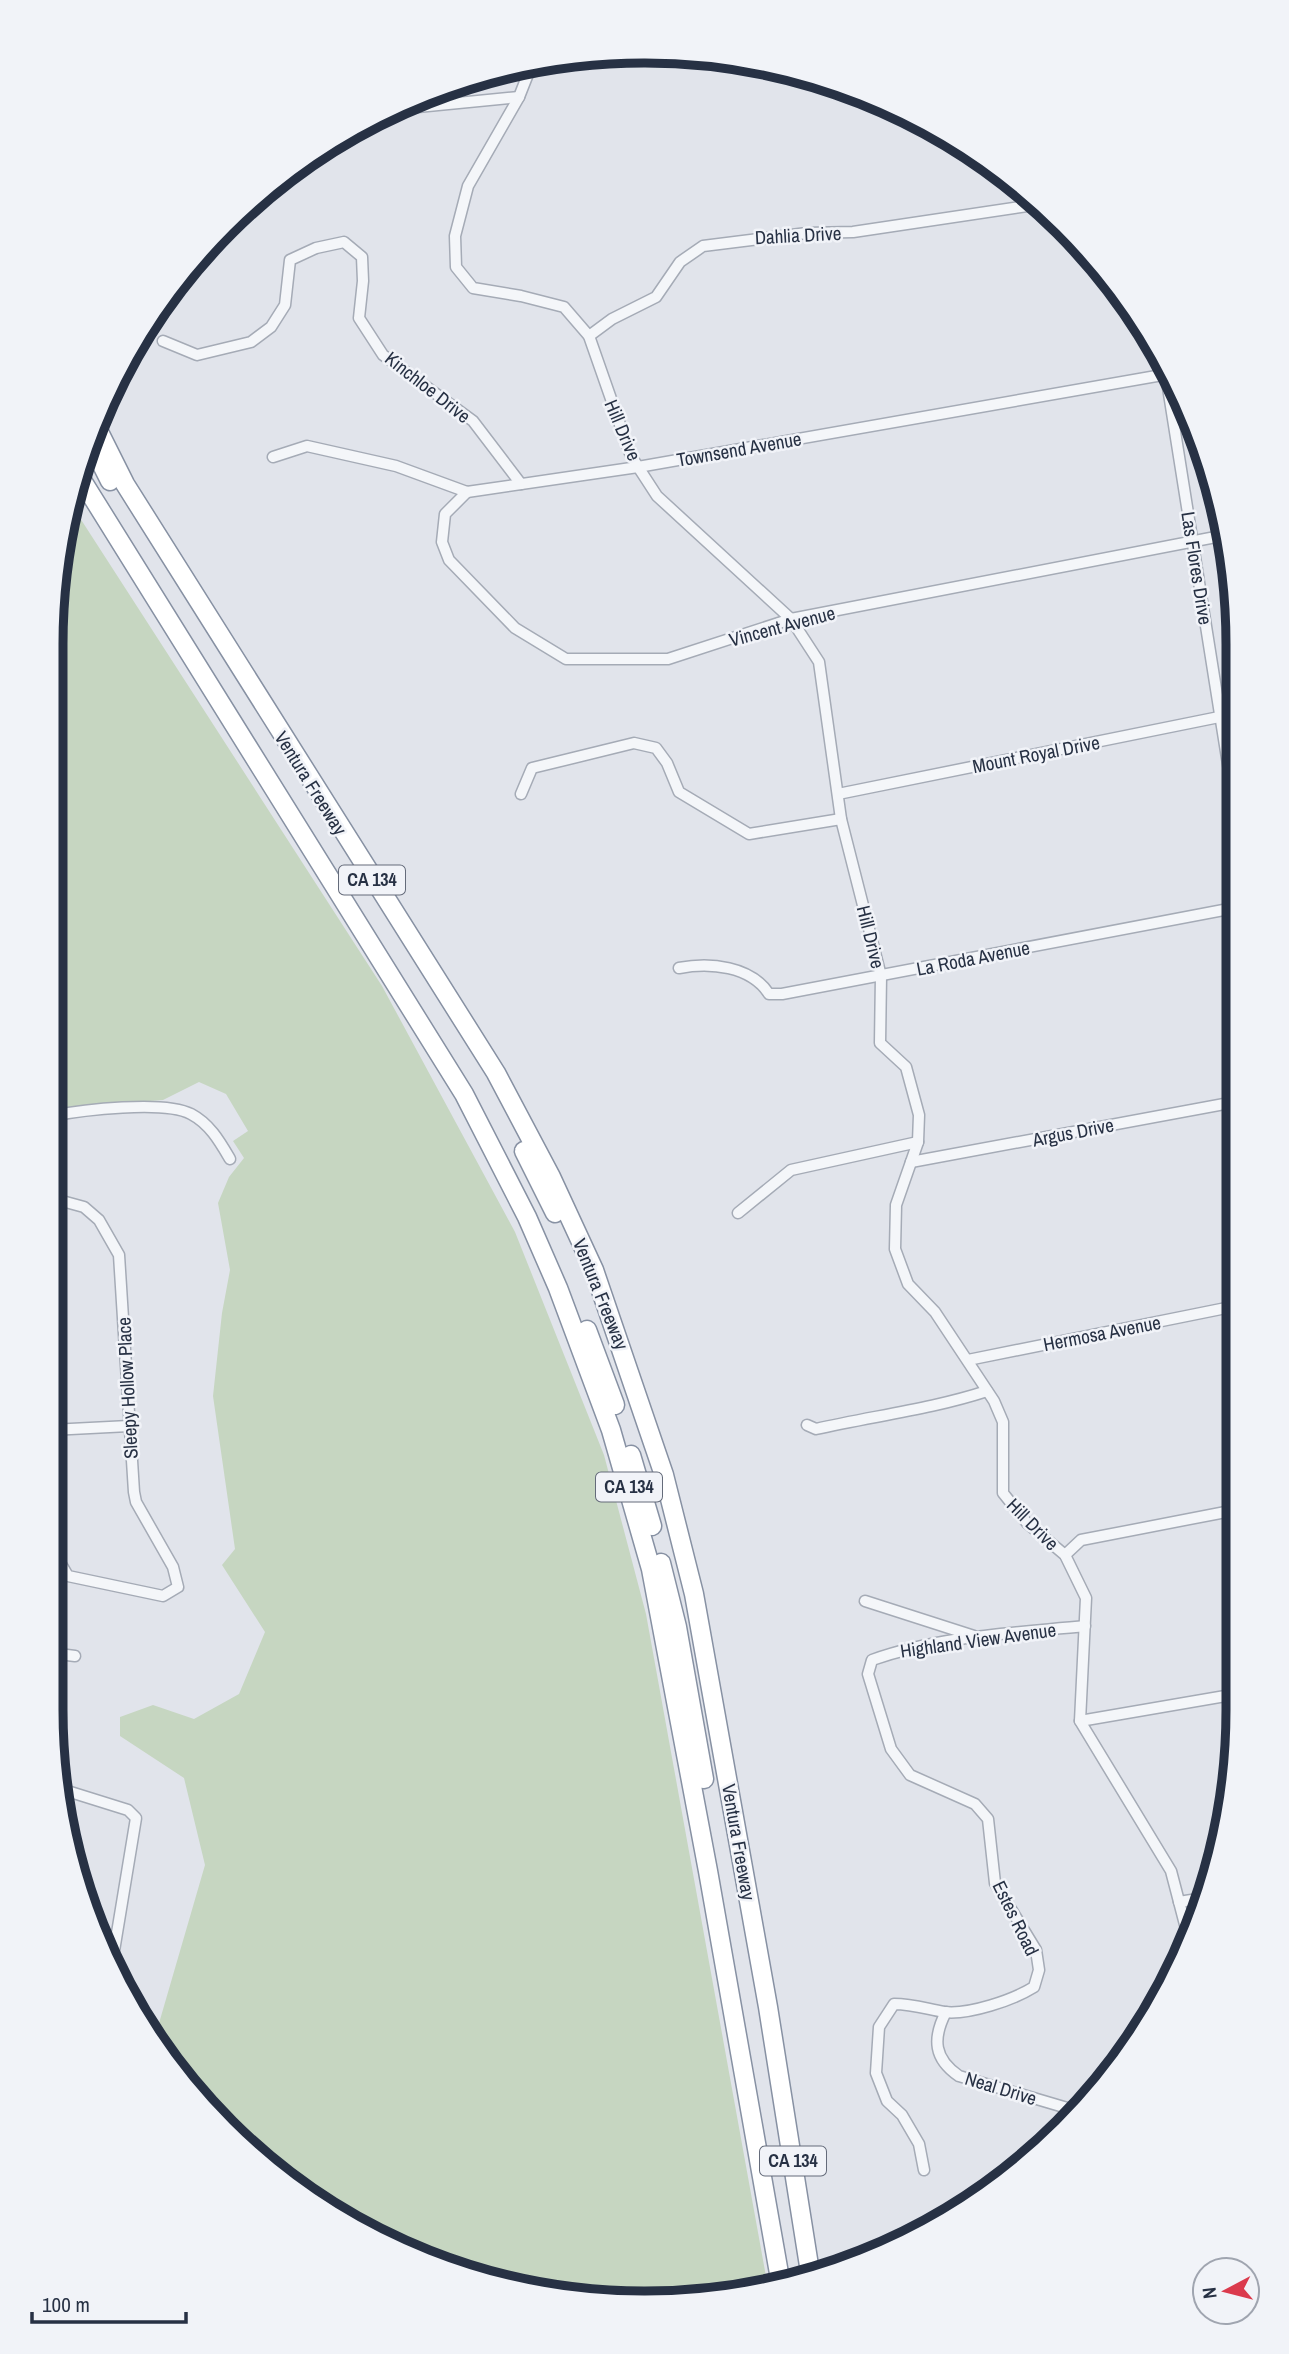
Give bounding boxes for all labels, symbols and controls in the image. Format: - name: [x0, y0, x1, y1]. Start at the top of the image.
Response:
- street label: Dahlia Drive: [754, 220, 842, 250]
- street label: Kinchloe Drive: [380, 345, 476, 429]
- street label: Hill Drive: [599, 395, 647, 465]
- street label: Townsend Avenue: [675, 425, 803, 473]
- street label: Las Flores Drive: [1175, 510, 1219, 626]
- street label: Vincent Avenue: [726, 599, 838, 653]
- street label: Ventura Freeway: [269, 726, 353, 840]
- street label: Mount Royal Drive: [970, 729, 1102, 779]
- road number: CA 134: [339, 866, 405, 894]
- street label: Hill Drive: [851, 903, 891, 971]
- street label: La Roda Avenue: [914, 934, 1032, 982]
- street label: Argus Drive: [1029, 1111, 1116, 1153]
- street label: Ventura Freeway: [567, 1235, 635, 1354]
- street label: Hermosa Avenue: [1041, 1309, 1163, 1357]
- street label: Sleepy Hollow Place: [110, 1316, 144, 1460]
- road number: CA 134: [596, 1472, 662, 1502]
- street label: Hill Drive: [1001, 1492, 1065, 1556]
- street label: Highland View Avenue: [898, 1616, 1058, 1664]
- street label: Ventura Freeway: [716, 1782, 762, 1902]
- street label: Estes Road: [987, 1876, 1045, 1960]
- street label: Neal Drive: [962, 2065, 1040, 2111]
- road number: CA 134: [760, 2146, 826, 2176]
- north arrow: [1191, 2256, 1261, 2326]
- scale bar: [32, 2280, 186, 2324]
- text: N: [1196, 2286, 1223, 2300]
- text: 100 m: [42, 2290, 90, 2319]

